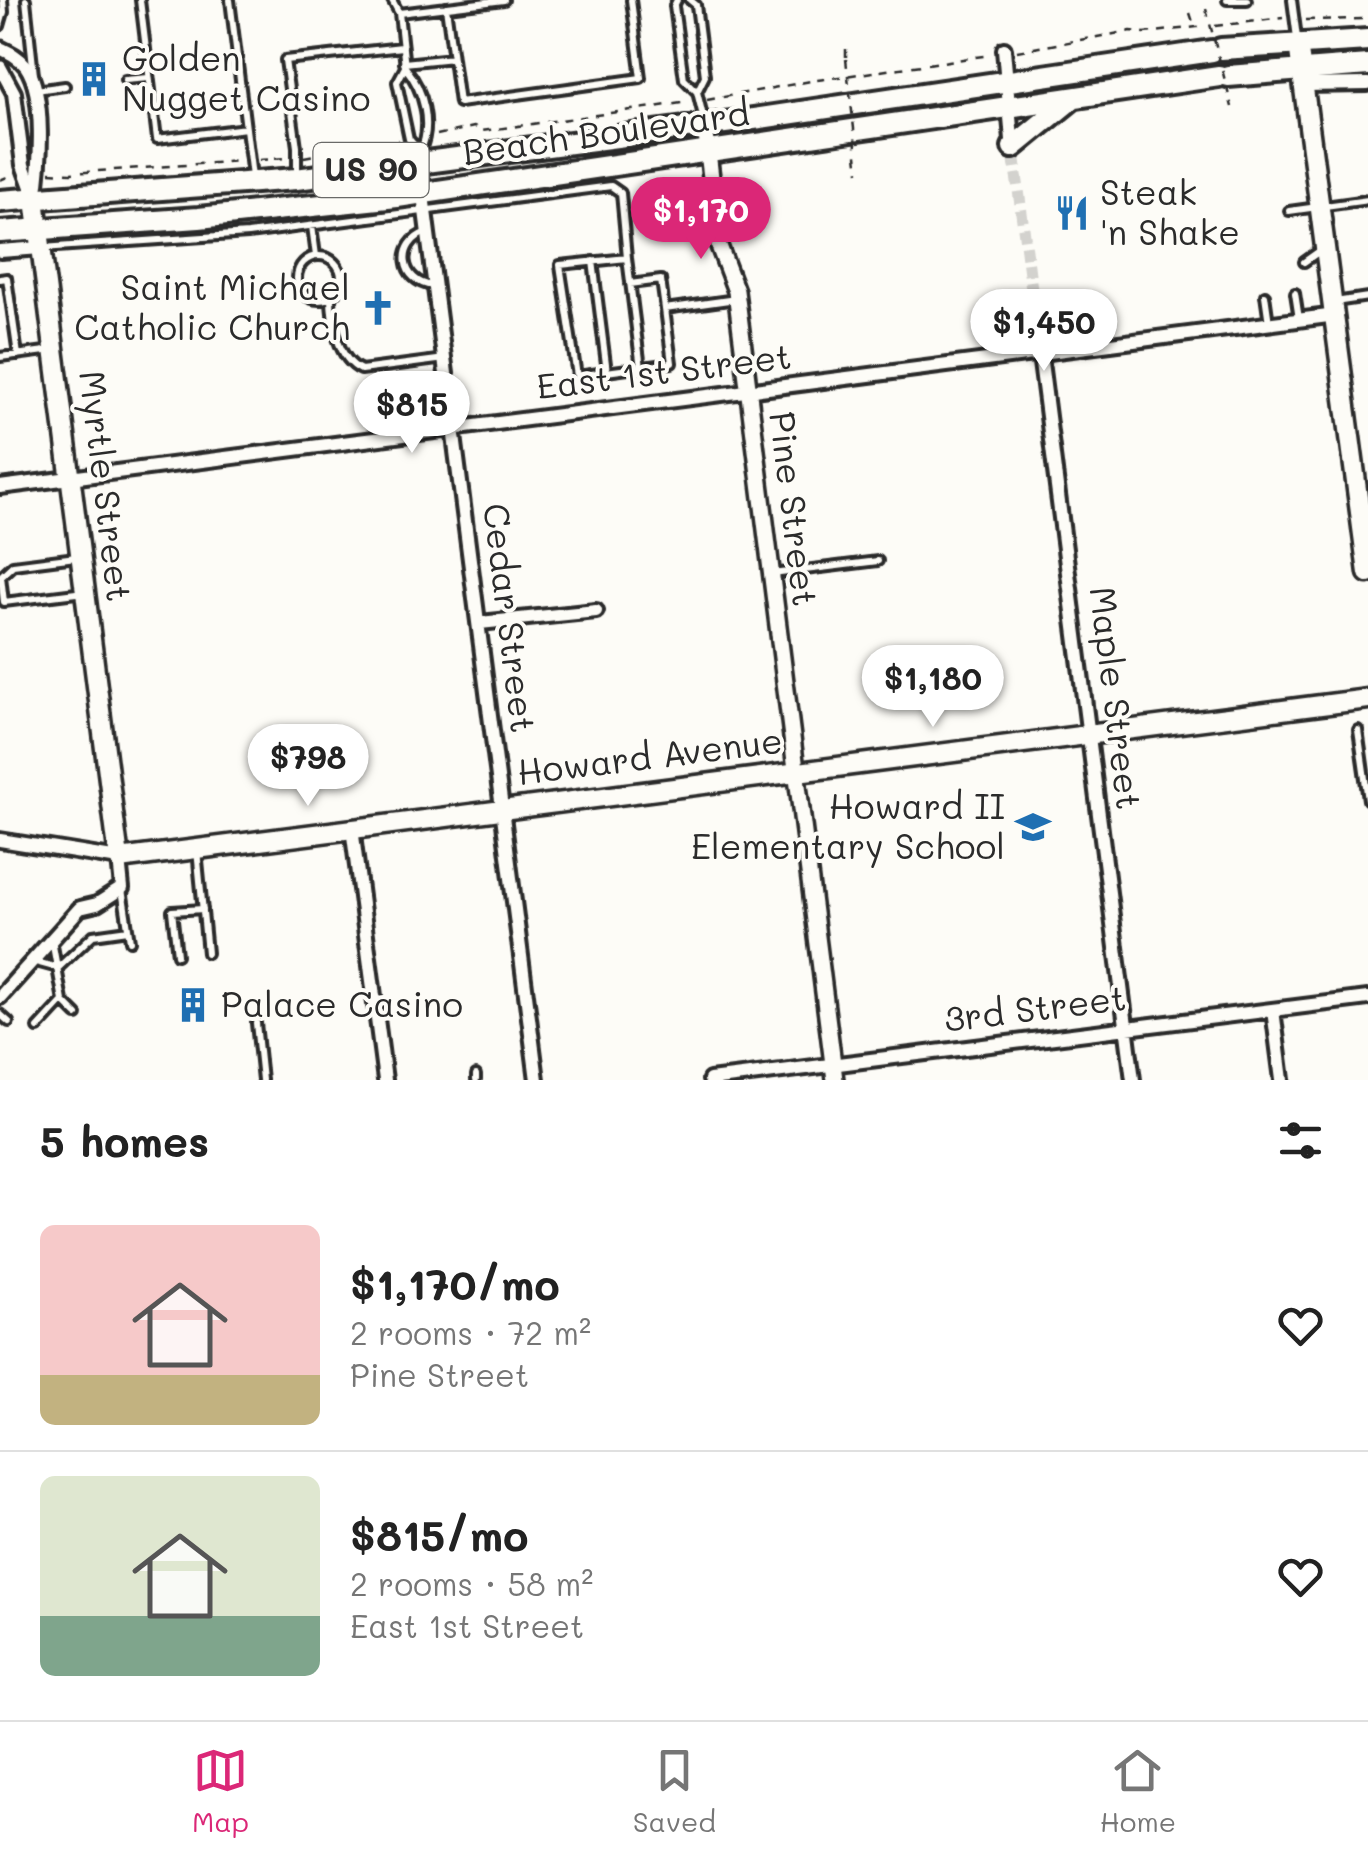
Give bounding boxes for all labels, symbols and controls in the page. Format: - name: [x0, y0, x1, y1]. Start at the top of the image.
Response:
- place label: Golden Nugget Casino: [122, 34, 371, 120]
- building icon: Golden Nugget Casino: [75, 60, 113, 98]
- street label: Beach Boulevard: [459, 88, 752, 174]
- road number: US 90: [314, 143, 428, 197]
- place label: Steak 'n Shake: [1100, 168, 1240, 254]
- pin: $1,170: [620, 177, 782, 262]
- text: $1,170: [653, 188, 749, 230]
- restaurant icon: Steak 'n Shake: [1053, 194, 1091, 232]
- place label: Saint Michael Catholic Church: [74, 263, 350, 349]
- church icon: Saint Michael Catholic Church: [359, 289, 397, 327]
- pin: $1,450: [963, 289, 1125, 374]
- text: $1,450: [992, 300, 1096, 342]
- street label: East 1st Street: [534, 332, 794, 408]
- street label: Myrtle Street: [70, 368, 144, 604]
- pin: $815: [353, 371, 471, 456]
- text: $815: [376, 382, 448, 424]
- street label: Pine Street: [760, 409, 830, 609]
- street label: Cedar Street: [474, 500, 548, 735]
- street label: Maple Street: [1080, 584, 1153, 812]
- pin: $1,180: [852, 645, 1014, 730]
- text: $1,180: [884, 656, 982, 698]
- street label: Howard Avenue: [515, 716, 785, 794]
- pin: $798: [249, 724, 367, 809]
- text: $798: [270, 735, 346, 777]
- place label: Howard II Elementary School: [691, 782, 1005, 868]
- school or university icon: Howard II Elementary School: [1014, 808, 1052, 846]
- street label: 3rd Street: [941, 973, 1128, 1041]
- place label: Palace Casino: [221, 980, 463, 1026]
- building icon: Palace Casino: [174, 986, 212, 1024]
- text: 5 homes: [40, 1113, 209, 1168]
- icon: filters: [1273, 1113, 1328, 1168]
- text: $1,170/mo: [350, 1256, 560, 1311]
- icon: home: [120, 1265, 240, 1385]
- icon: heart: [1273, 1298, 1328, 1353]
- text: 2 rooms · 72 m²: [350, 1311, 591, 1353]
- text: Pine Street: [350, 1353, 529, 1395]
- text: $815/mo: [350, 1507, 529, 1562]
- icon: home: [120, 1516, 240, 1636]
- icon: heart: [1273, 1549, 1328, 1604]
- text: 2 rooms · 58 m²: [350, 1562, 593, 1604]
- text: East 1st Street: [350, 1604, 584, 1646]
- tab: Map: [192, 1743, 249, 1839]
- tab: Saved: [633, 1743, 716, 1839]
- tab: Home: [1100, 1743, 1176, 1839]

